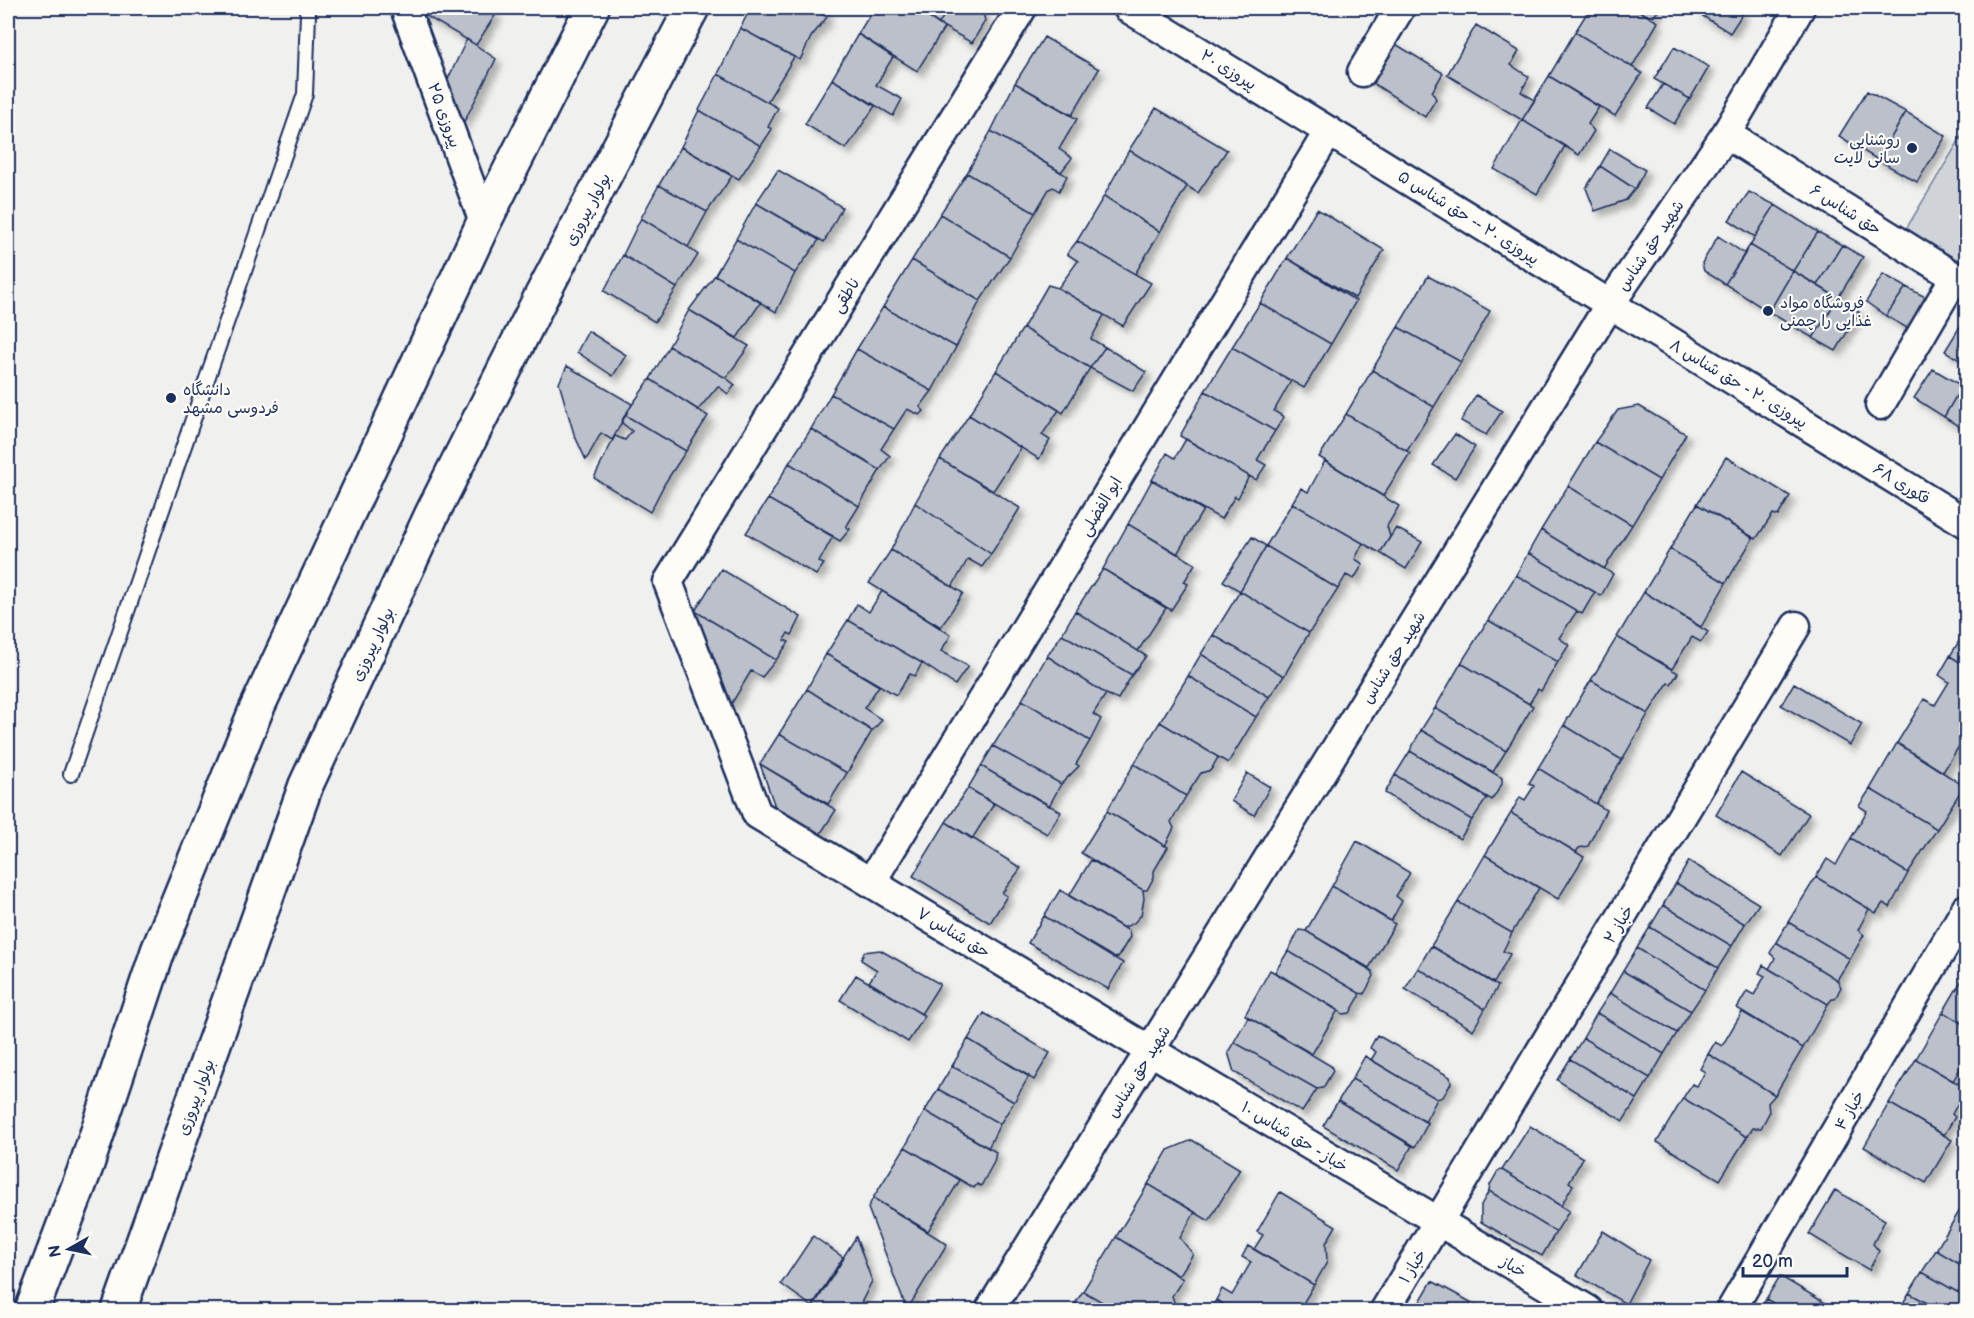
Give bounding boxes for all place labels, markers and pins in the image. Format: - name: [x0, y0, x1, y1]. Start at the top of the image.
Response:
- place label: روشنایی سانی لایت: [1834, 131, 1900, 168]
- marker: روشنایی سانی لایت: [1905, 141, 1919, 155]
- place label: فروشگاه مواد غذایی را چمنی: [1780, 293, 1872, 331]
- marker: فروشگاه مواد غذایی را چمنی: [1761, 304, 1775, 318]
- place label: دانشگاه فردوسی مشهد: [183, 380, 279, 418]
- marker: دانشگاه فردوسی مشهد: [164, 391, 178, 405]

